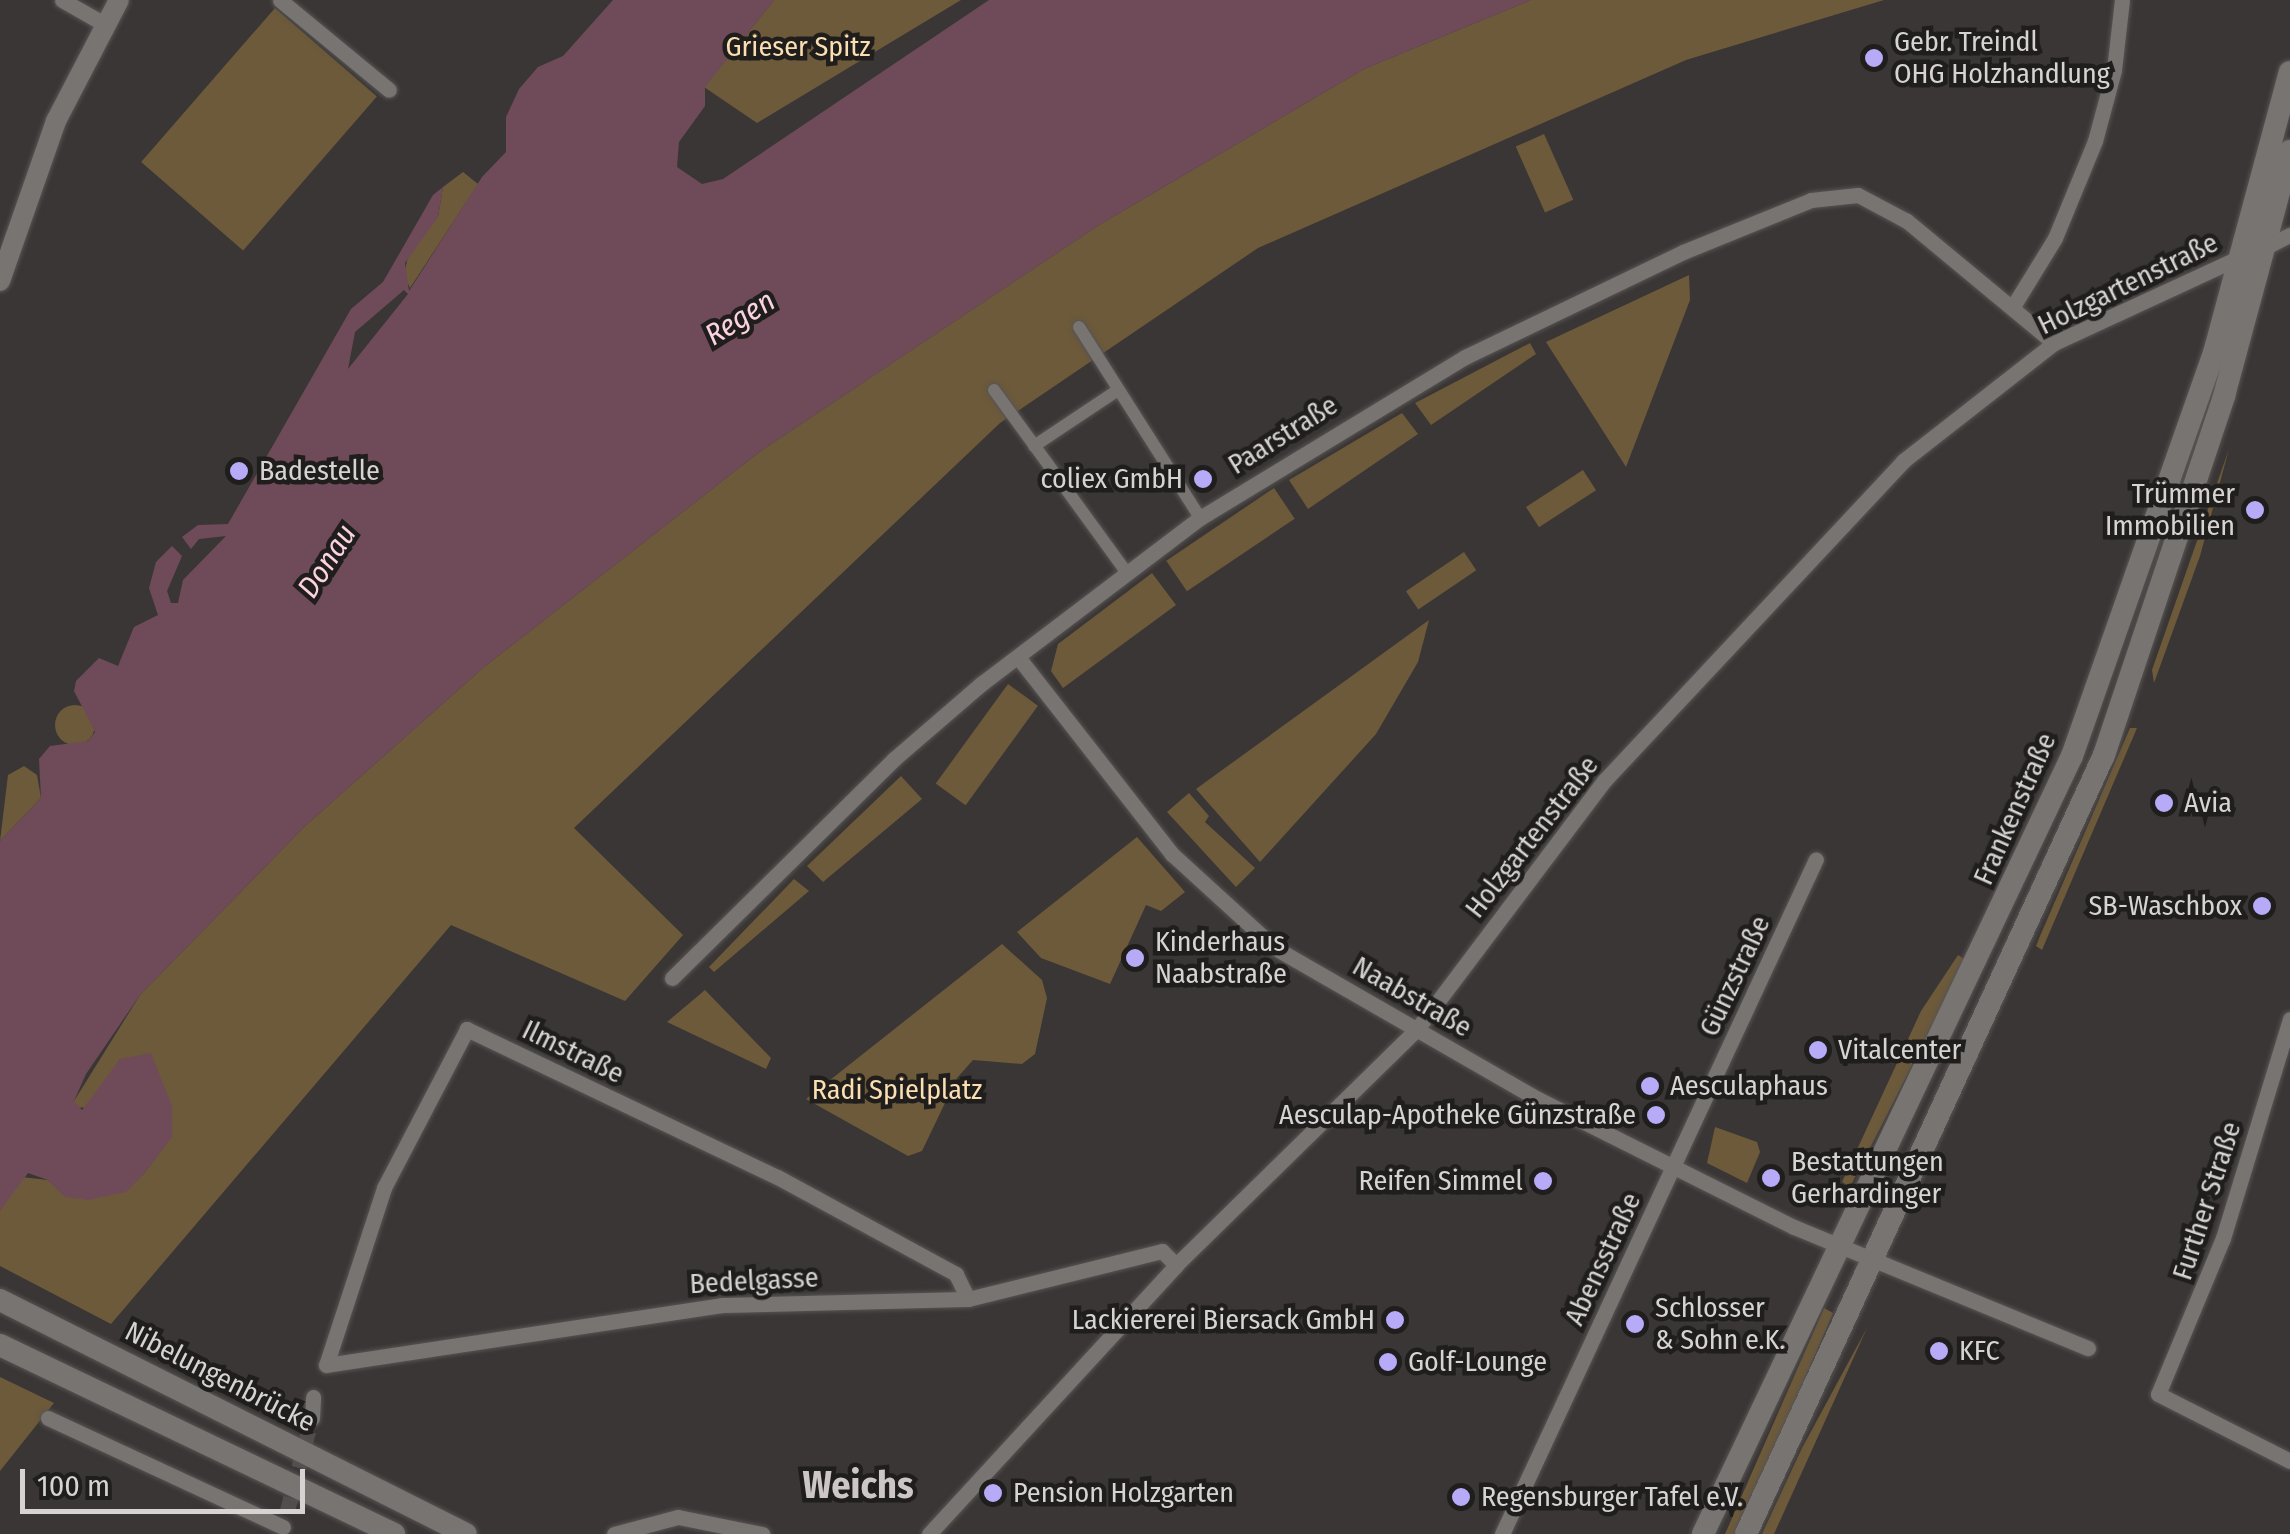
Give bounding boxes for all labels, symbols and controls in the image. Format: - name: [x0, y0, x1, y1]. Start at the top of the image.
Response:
- place label: Gebr. Treindl OHG Holzhandlung: [1894, 25, 2110, 91]
- park label: Grieser Spitz: [726, 30, 870, 64]
- marker: Gebr. Treindl OHG Holzhandlung: [1863, 47, 1885, 69]
- street label: Holzgartenstraße: [2032, 226, 2224, 342]
- water label: Regen: [698, 283, 782, 353]
- street label: Paarstraße: [1222, 388, 1344, 482]
- place label: Badestelle: [259, 454, 380, 488]
- marker: Badestelle: [228, 460, 250, 482]
- place label: coliex GmbH: [1041, 462, 1183, 496]
- marker: coliex GmbH: [1192, 468, 1214, 490]
- place label: Trümmer Immobilien: [2105, 477, 2235, 543]
- marker: Trümmer Immobilien: [2244, 499, 2266, 521]
- water label: Donau: [290, 518, 364, 604]
- street label: Frankenstraße: [1967, 728, 2063, 890]
- street label: Holzgartenstraße: [1458, 749, 1606, 925]
- place label: Avia: [2184, 786, 2232, 820]
- marker: Avia: [2153, 792, 2175, 814]
- place label: SB-Waschbox: [2088, 889, 2242, 923]
- marker: SB-Waschbox: [2251, 895, 2273, 917]
- street label: Günzstraße: [1693, 910, 1777, 1042]
- place label: Kinderhaus Naabstraße: [1155, 925, 1287, 991]
- marker: Kinderhaus Naabstraße: [1124, 947, 1146, 969]
- street label: Naabstraße: [1347, 950, 1477, 1044]
- street label: Ilmstraße: [517, 1013, 629, 1091]
- place label: Vitalcenter: [1838, 1033, 1961, 1067]
- marker: Vitalcenter: [1807, 1039, 1829, 1061]
- place label: Aesculaphaus: [1670, 1069, 1828, 1103]
- park label: Radi Spielplatz: [812, 1073, 982, 1107]
- marker: Aesculaphaus: [1639, 1075, 1661, 1097]
- place label: Aesculap-Apotheke Günzstraße: [1279, 1098, 1636, 1132]
- marker: Aesculap-Apotheke Günzstraße: [1645, 1104, 1667, 1126]
- street label: Further Straße: [2166, 1118, 2248, 1284]
- place label: Bestattungen Gerhardinger: [1791, 1145, 1944, 1211]
- place label: Reifen Simmel: [1359, 1164, 1523, 1198]
- marker: Bestattungen Gerhardinger: [1760, 1167, 1782, 1189]
- marker: Reifen Simmel: [1532, 1170, 1554, 1192]
- street label: Abensstraße: [1558, 1187, 1648, 1331]
- street label: Bedelgasse: [689, 1261, 819, 1301]
- place label: Schlosser & Sohn e.K.: [1655, 1291, 1785, 1357]
- place label: Lackiererei Biersack GmbH: [1072, 1303, 1375, 1337]
- marker: Lackiererei Biersack GmbH: [1384, 1309, 1406, 1331]
- marker: Schlosser & Sohn e.K.: [1624, 1313, 1646, 1335]
- street label: Nibelungenbrücke: [119, 1315, 321, 1439]
- place label: KFC: [1959, 1334, 2000, 1368]
- marker: KFC: [1928, 1340, 1950, 1362]
- place label: Golf-Lounge: [1408, 1345, 1547, 1379]
- marker: Golf-Lounge: [1377, 1351, 1399, 1373]
- scale bar: [25, 1449, 310, 1511]
- district label: Weichs: [802, 1463, 914, 1509]
- text: 100 m: [37, 1468, 110, 1504]
- place label: Pension Holzgarten: [1013, 1476, 1234, 1510]
- place label: Regensburger Tafel e.V.: [1481, 1480, 1743, 1514]
- marker: Pension Holzgarten: [982, 1482, 1004, 1504]
- marker: Regensburger Tafel e.V.: [1450, 1486, 1472, 1508]

